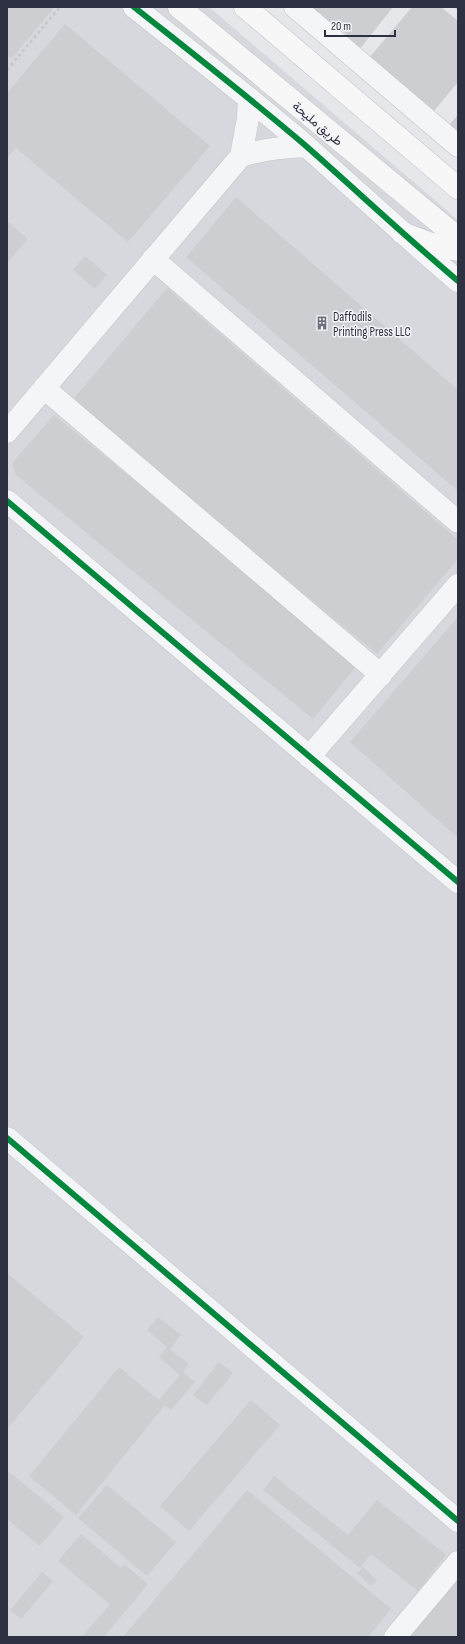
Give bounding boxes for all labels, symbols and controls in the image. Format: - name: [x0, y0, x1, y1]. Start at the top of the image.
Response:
- scale bar: [325, 12, 395, 38]
- text: 20 m: [331, 19, 351, 34]
- street label: طريق مليحة: [289, 98, 346, 150]
- place label: Daffodils Printing Press LLC: [333, 309, 411, 340]
- building icon: Daffodils Printing Press LLC: [314, 315, 330, 331]

